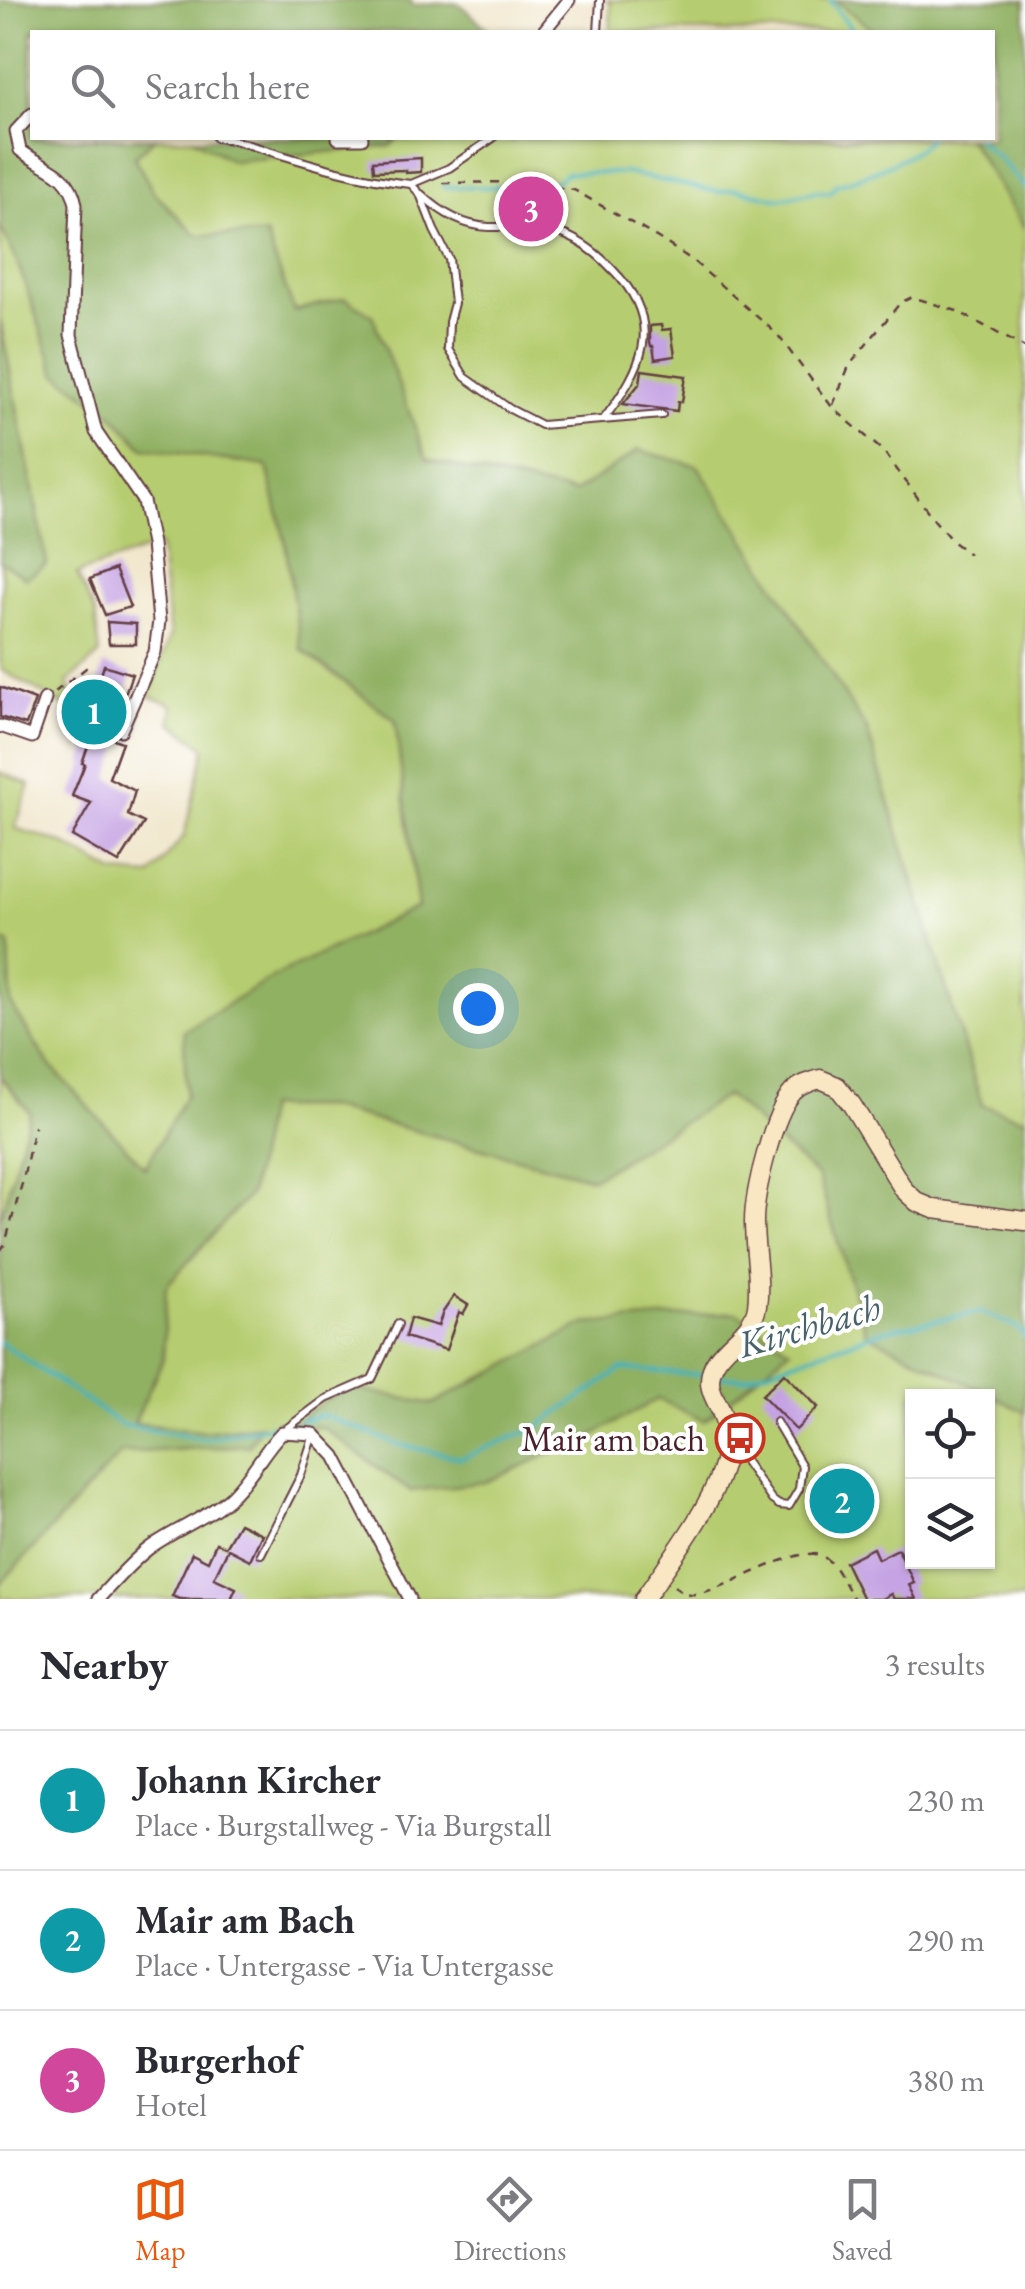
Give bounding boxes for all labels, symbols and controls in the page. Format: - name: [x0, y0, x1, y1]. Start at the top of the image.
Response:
- search box: [30, 30, 995, 140]
- icon: search: [65, 58, 120, 113]
- text: Search here: [145, 61, 310, 110]
- pin: 3: [498, 172, 564, 246]
- pin: 1: [62, 674, 126, 750]
- your location: [453, 983, 504, 1034]
- water label: Kirchbach: [731, 1281, 886, 1369]
- map controls: [905, 1389, 995, 1569]
- button: locate: [905, 1389, 995, 1479]
- bus stop icon: Mair am bach: [714, 1412, 766, 1464]
- place label: Mair am bach: [521, 1416, 705, 1461]
- pin: 2: [810, 1464, 874, 1538]
- button: layers: [905, 1479, 995, 1569]
- text: Nearby: [40, 1637, 169, 1692]
- text: 3 results: [885, 1643, 985, 1685]
- text: Johann Kircher: [135, 1755, 381, 1804]
- text: 1: [64, 1779, 81, 1821]
- text: 230 m: [908, 1779, 985, 1821]
- text: Place · Burgstallweg - Via Burgstall: [135, 1804, 552, 1846]
- text: Mair am Bach: [135, 1895, 355, 1944]
- text: 2: [64, 1919, 81, 1961]
- text: 290 m: [908, 1919, 985, 1961]
- text: Place · Untergasse - Via Untergasse: [135, 1944, 554, 1986]
- text: Burgerhof: [135, 2035, 300, 2084]
- text: 3: [64, 2059, 81, 2101]
- text: 380 m: [908, 2059, 985, 2101]
- text: Hotel: [135, 2084, 207, 2126]
- tab: Map: [133, 2172, 188, 2268]
- tab: Directions: [454, 2172, 566, 2268]
- tab: Saved: [832, 2172, 892, 2268]

